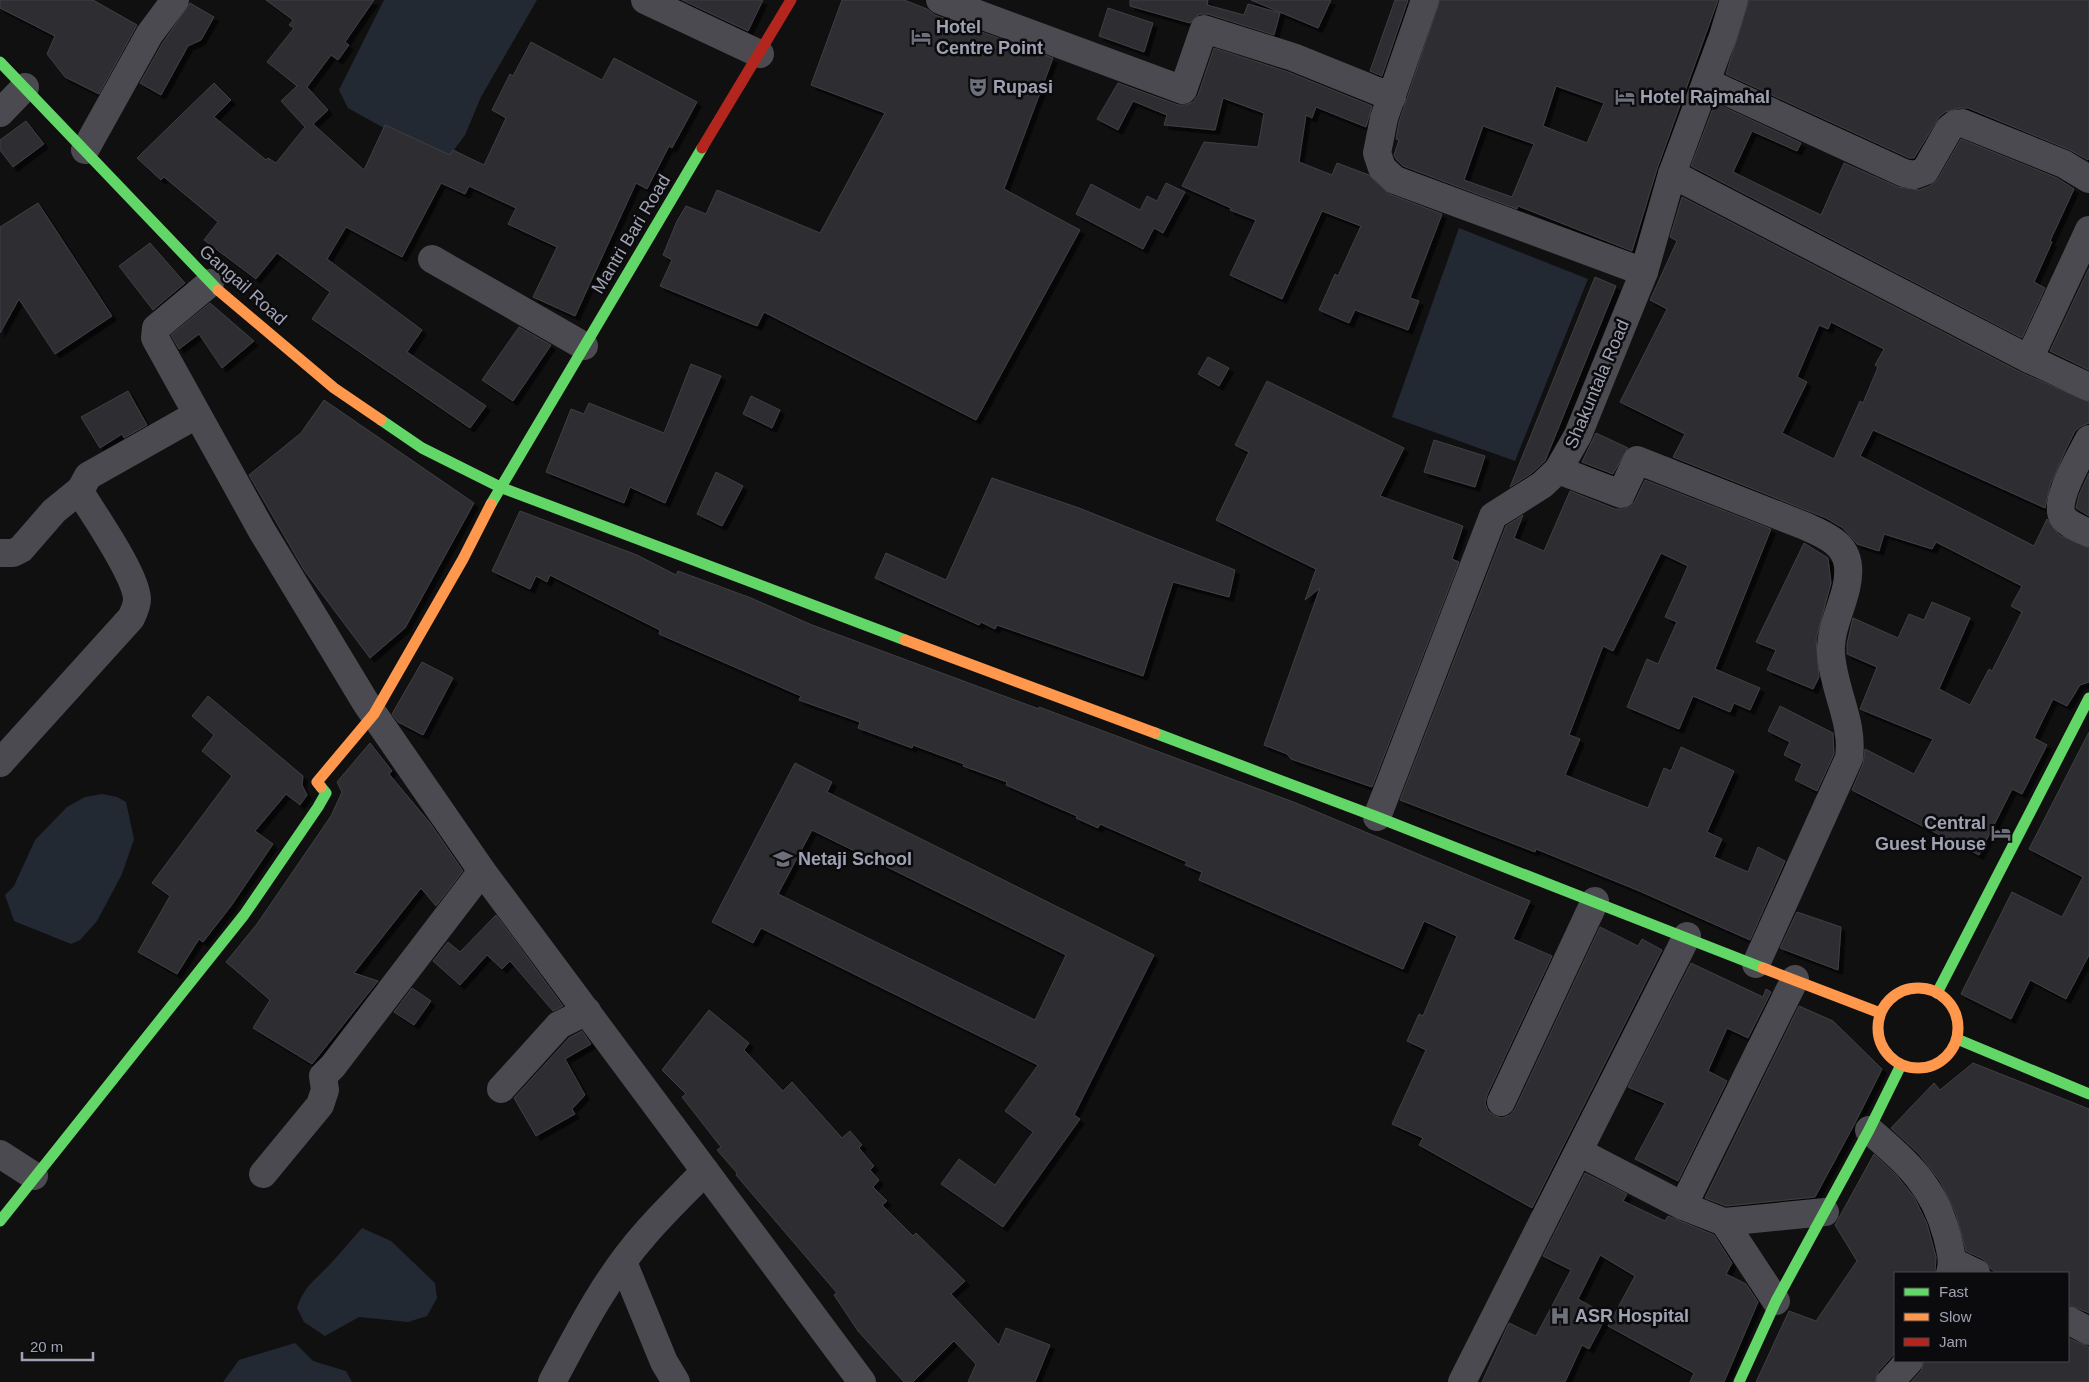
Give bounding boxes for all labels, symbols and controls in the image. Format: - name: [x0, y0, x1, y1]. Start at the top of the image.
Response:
- place label: Hotel Centre Point: [936, 17, 1043, 58]
- hotel icon: Hotel Centre Point: [910, 26, 932, 48]
- theatre icon: Rupasi: [967, 76, 989, 98]
- place label: Rupasi: [993, 77, 1053, 97]
- hotel icon: Hotel Rajmahal: [1614, 86, 1636, 108]
- place label: Hotel Rajmahal: [1640, 87, 1770, 107]
- street label: Mantri Bari Road: [588, 171, 674, 297]
- street label: Gangail Road: [195, 241, 291, 329]
- street label: Shakuntala Road: [1561, 317, 1633, 451]
- place label: Central Guest House: [1875, 813, 1986, 854]
- hotel icon: Central Guest House: [1990, 822, 2012, 844]
- school or university icon: Netaji School: [772, 848, 794, 870]
- place label: Netaji School: [798, 849, 912, 869]
- legend: [1894, 1272, 2069, 1362]
- text: Fast: [1939, 1283, 1969, 1300]
- hospital icon: ASR Hospital: [1549, 1305, 1571, 1327]
- place label: ASR Hospital: [1575, 1306, 1689, 1326]
- text: Slow: [1939, 1308, 1972, 1325]
- scale bar: [22, 1330, 94, 1362]
- text: Jam: [1939, 1333, 1967, 1350]
- text: 20 m: [30, 1338, 63, 1355]

